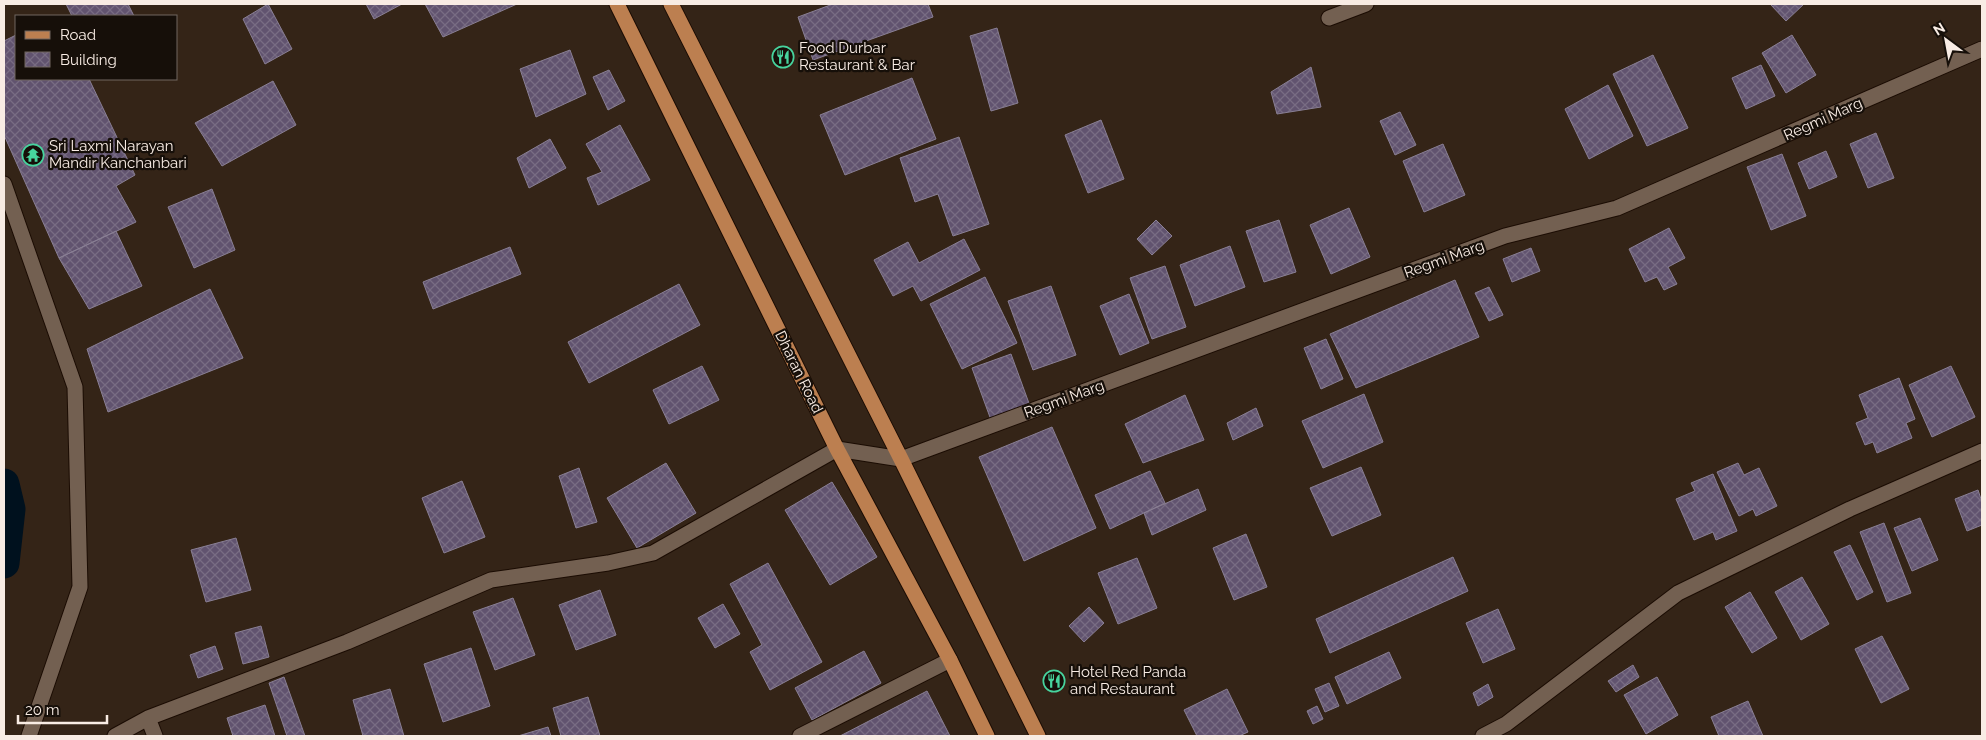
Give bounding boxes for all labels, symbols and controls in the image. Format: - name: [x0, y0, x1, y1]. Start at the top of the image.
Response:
- legend: [15, 15, 178, 80]
- north arrow: [1921, 15, 1971, 65]
- text: N: [1930, 19, 1948, 39]
- text: Road: [60, 26, 96, 44]
- place label: Food Durbar Restaurant & Bar: [799, 39, 916, 74]
- restaurant icon: Food Durbar Restaurant & Bar: [771, 45, 795, 69]
- text: Building: [60, 51, 117, 69]
- street label: Regmi Marg: [1781, 94, 1865, 144]
- place label: Sri Laxmi Narayan Mandir Kanchanbari: [49, 137, 187, 172]
- temple icon: Sri Laxmi Narayan Mandir Kanchanbari: [21, 143, 45, 167]
- street label: Regmi Marg: [1401, 236, 1487, 282]
- street label: Dharan Road: [771, 328, 827, 416]
- street label: Regmi Marg: [1021, 376, 1107, 422]
- place label: Hotel Red Panda and Restaurant: [1070, 663, 1186, 698]
- restaurant icon: Hotel Red Panda and Restaurant: [1042, 669, 1066, 693]
- scale bar: [18, 692, 106, 724]
- text: 20 m: [25, 701, 60, 719]

